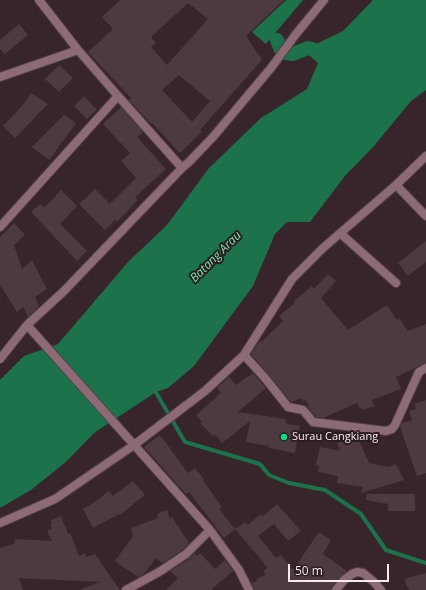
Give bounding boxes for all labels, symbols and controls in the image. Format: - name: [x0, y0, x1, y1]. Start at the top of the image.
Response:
- water label: Batang Arau: [188, 229, 244, 285]
- place label: Surau Cangkiang: [292, 430, 378, 444]
- marker: Surau Cangkiang: [279, 432, 289, 442]
- scale bar: [290, 556, 391, 582]
- text: 50 m: [295, 562, 323, 579]

